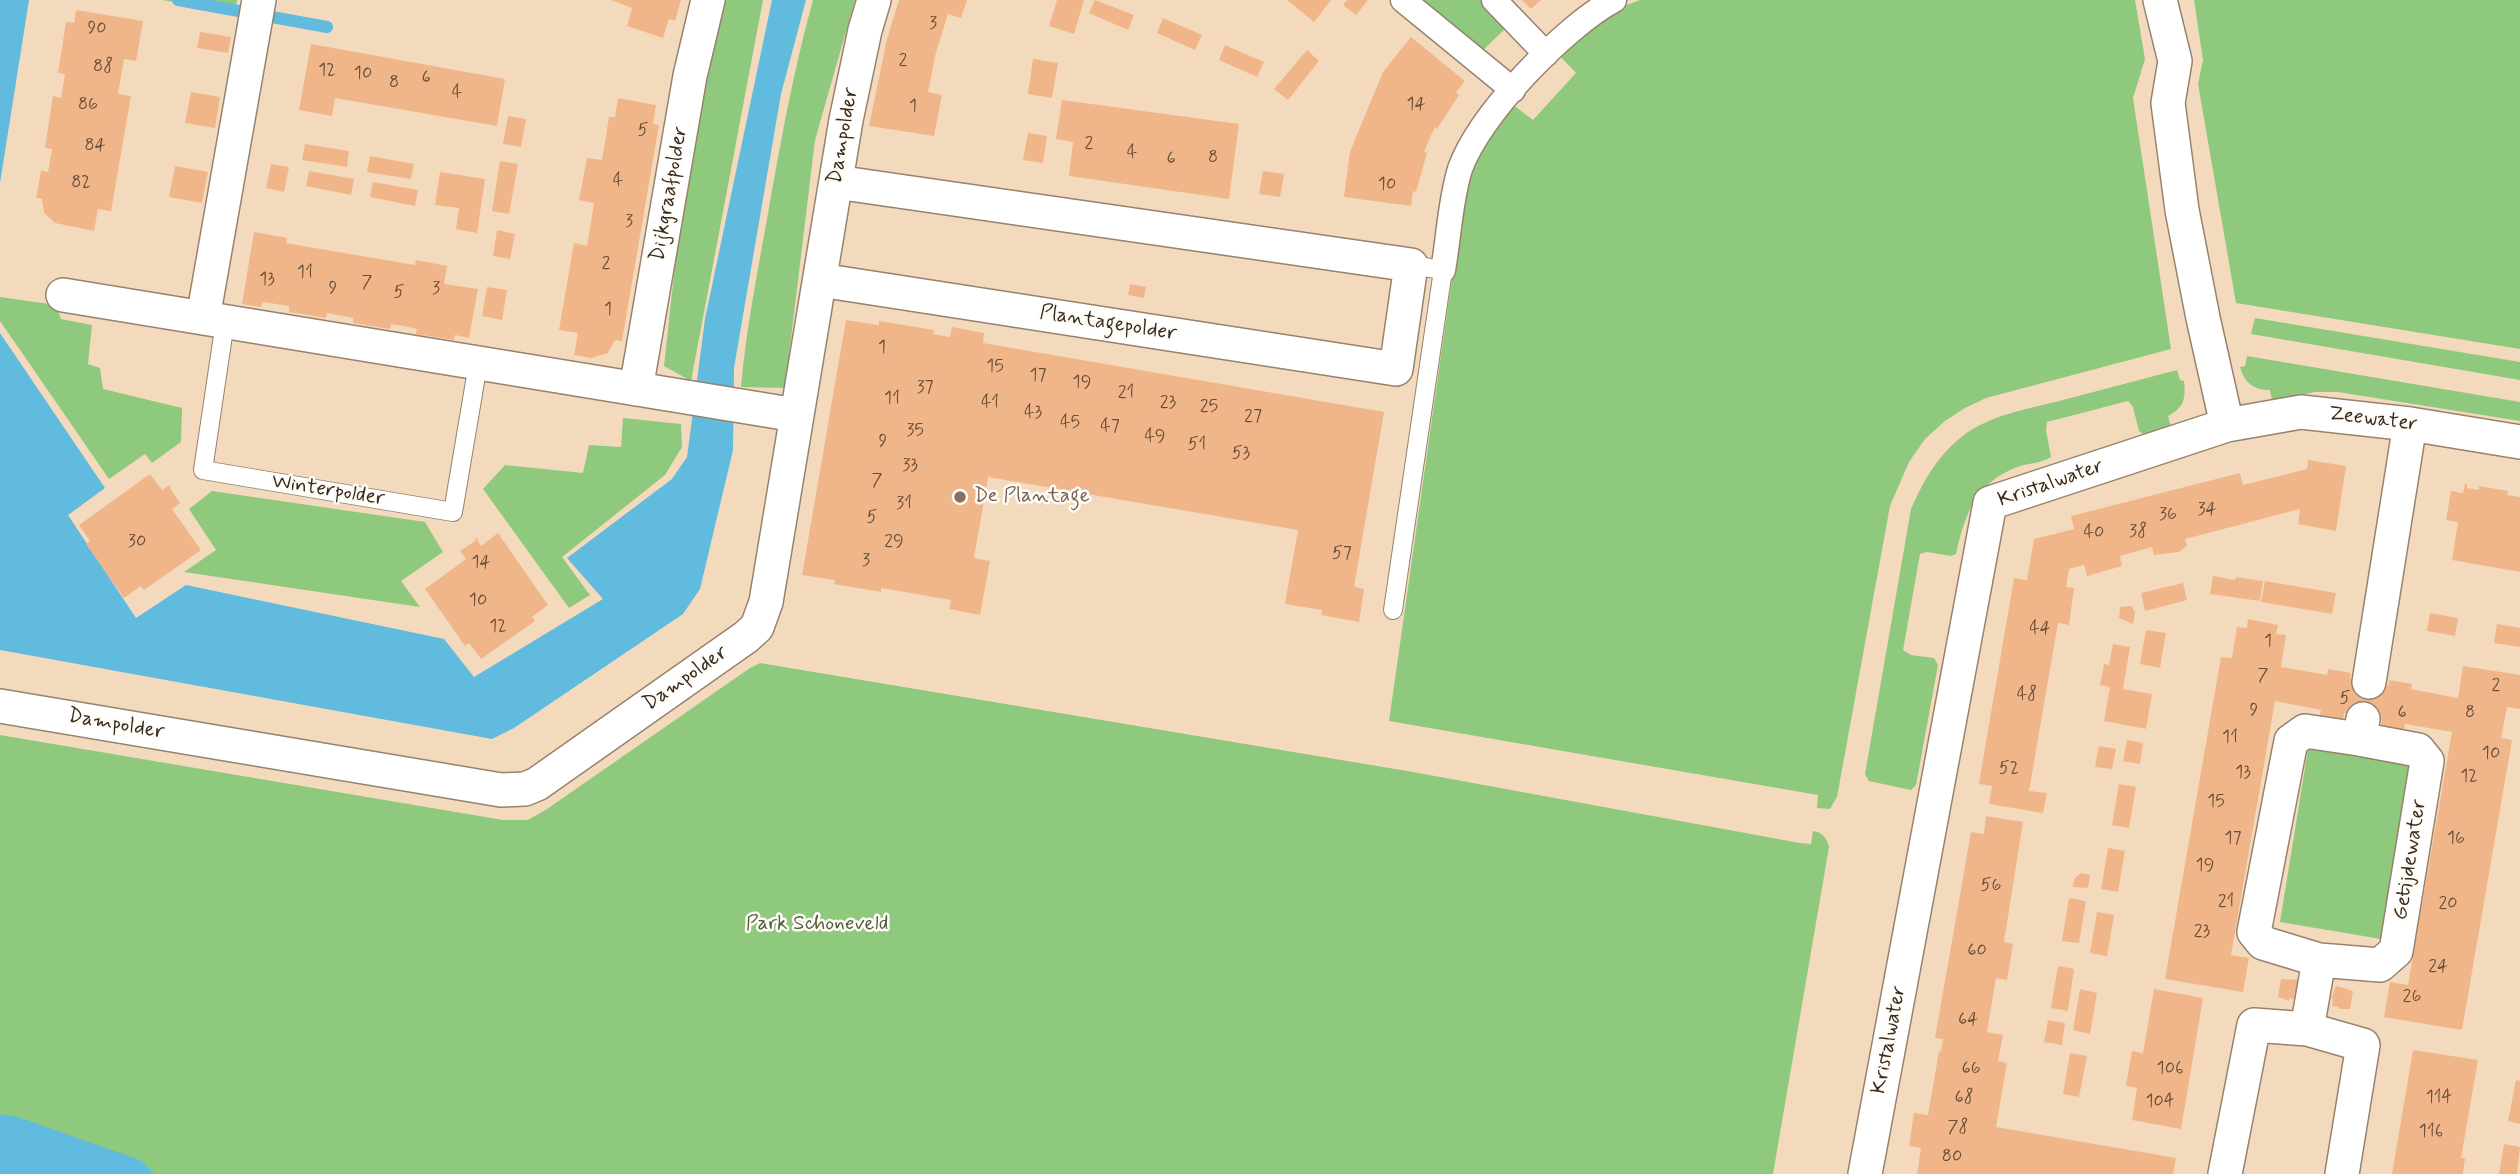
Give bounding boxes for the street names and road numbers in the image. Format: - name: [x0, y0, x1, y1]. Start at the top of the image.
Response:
- street label: Dampolder: [823, 86, 865, 186]
- street label: Dijkgraafpolder: [646, 125, 694, 263]
- street label: Plantagepolder: [1038, 301, 1178, 347]
- street label: Zeewater: [2327, 402, 2419, 438]
- street label: Kristalwater: [1995, 454, 2107, 514]
- street label: Winterpolder: [270, 470, 386, 512]
- street label: Dampolder: [639, 641, 733, 717]
- street label: Dampolder: [66, 704, 166, 746]
- street label: Getijdewater: [2389, 798, 2433, 922]
- street label: Kristalwater: [1867, 984, 1913, 1096]

